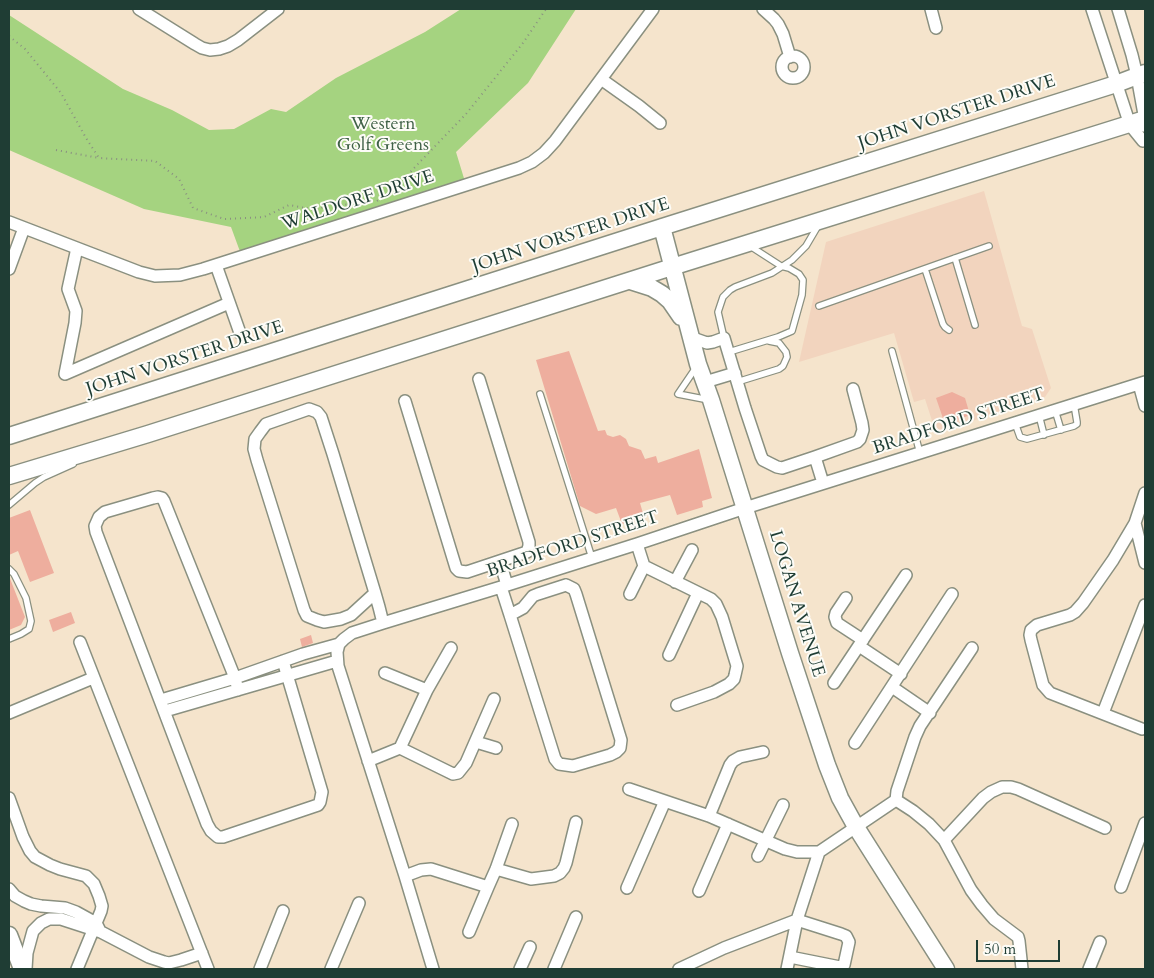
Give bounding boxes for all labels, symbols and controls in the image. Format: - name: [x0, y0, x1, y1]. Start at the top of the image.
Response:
- street label: JOHN VORSTER DRIVE: [856, 71, 1058, 155]
- park label: Western Golf Greens: [337, 114, 429, 156]
- street label: WALDORF DRIVE: [279, 166, 437, 236]
- street label: JOHN VORSTER DRIVE: [470, 194, 672, 278]
- street label: JOHN VORSTER DRIVE: [84, 317, 286, 401]
- street label: BRADFORD STREET: [870, 384, 1048, 460]
- street label: BRADFORD STREET: [484, 507, 662, 583]
- street label: LOGAN AVENUE: [763, 528, 829, 680]
- scale bar: [979, 930, 1063, 962]
- text: 50 m: [984, 939, 1016, 959]

